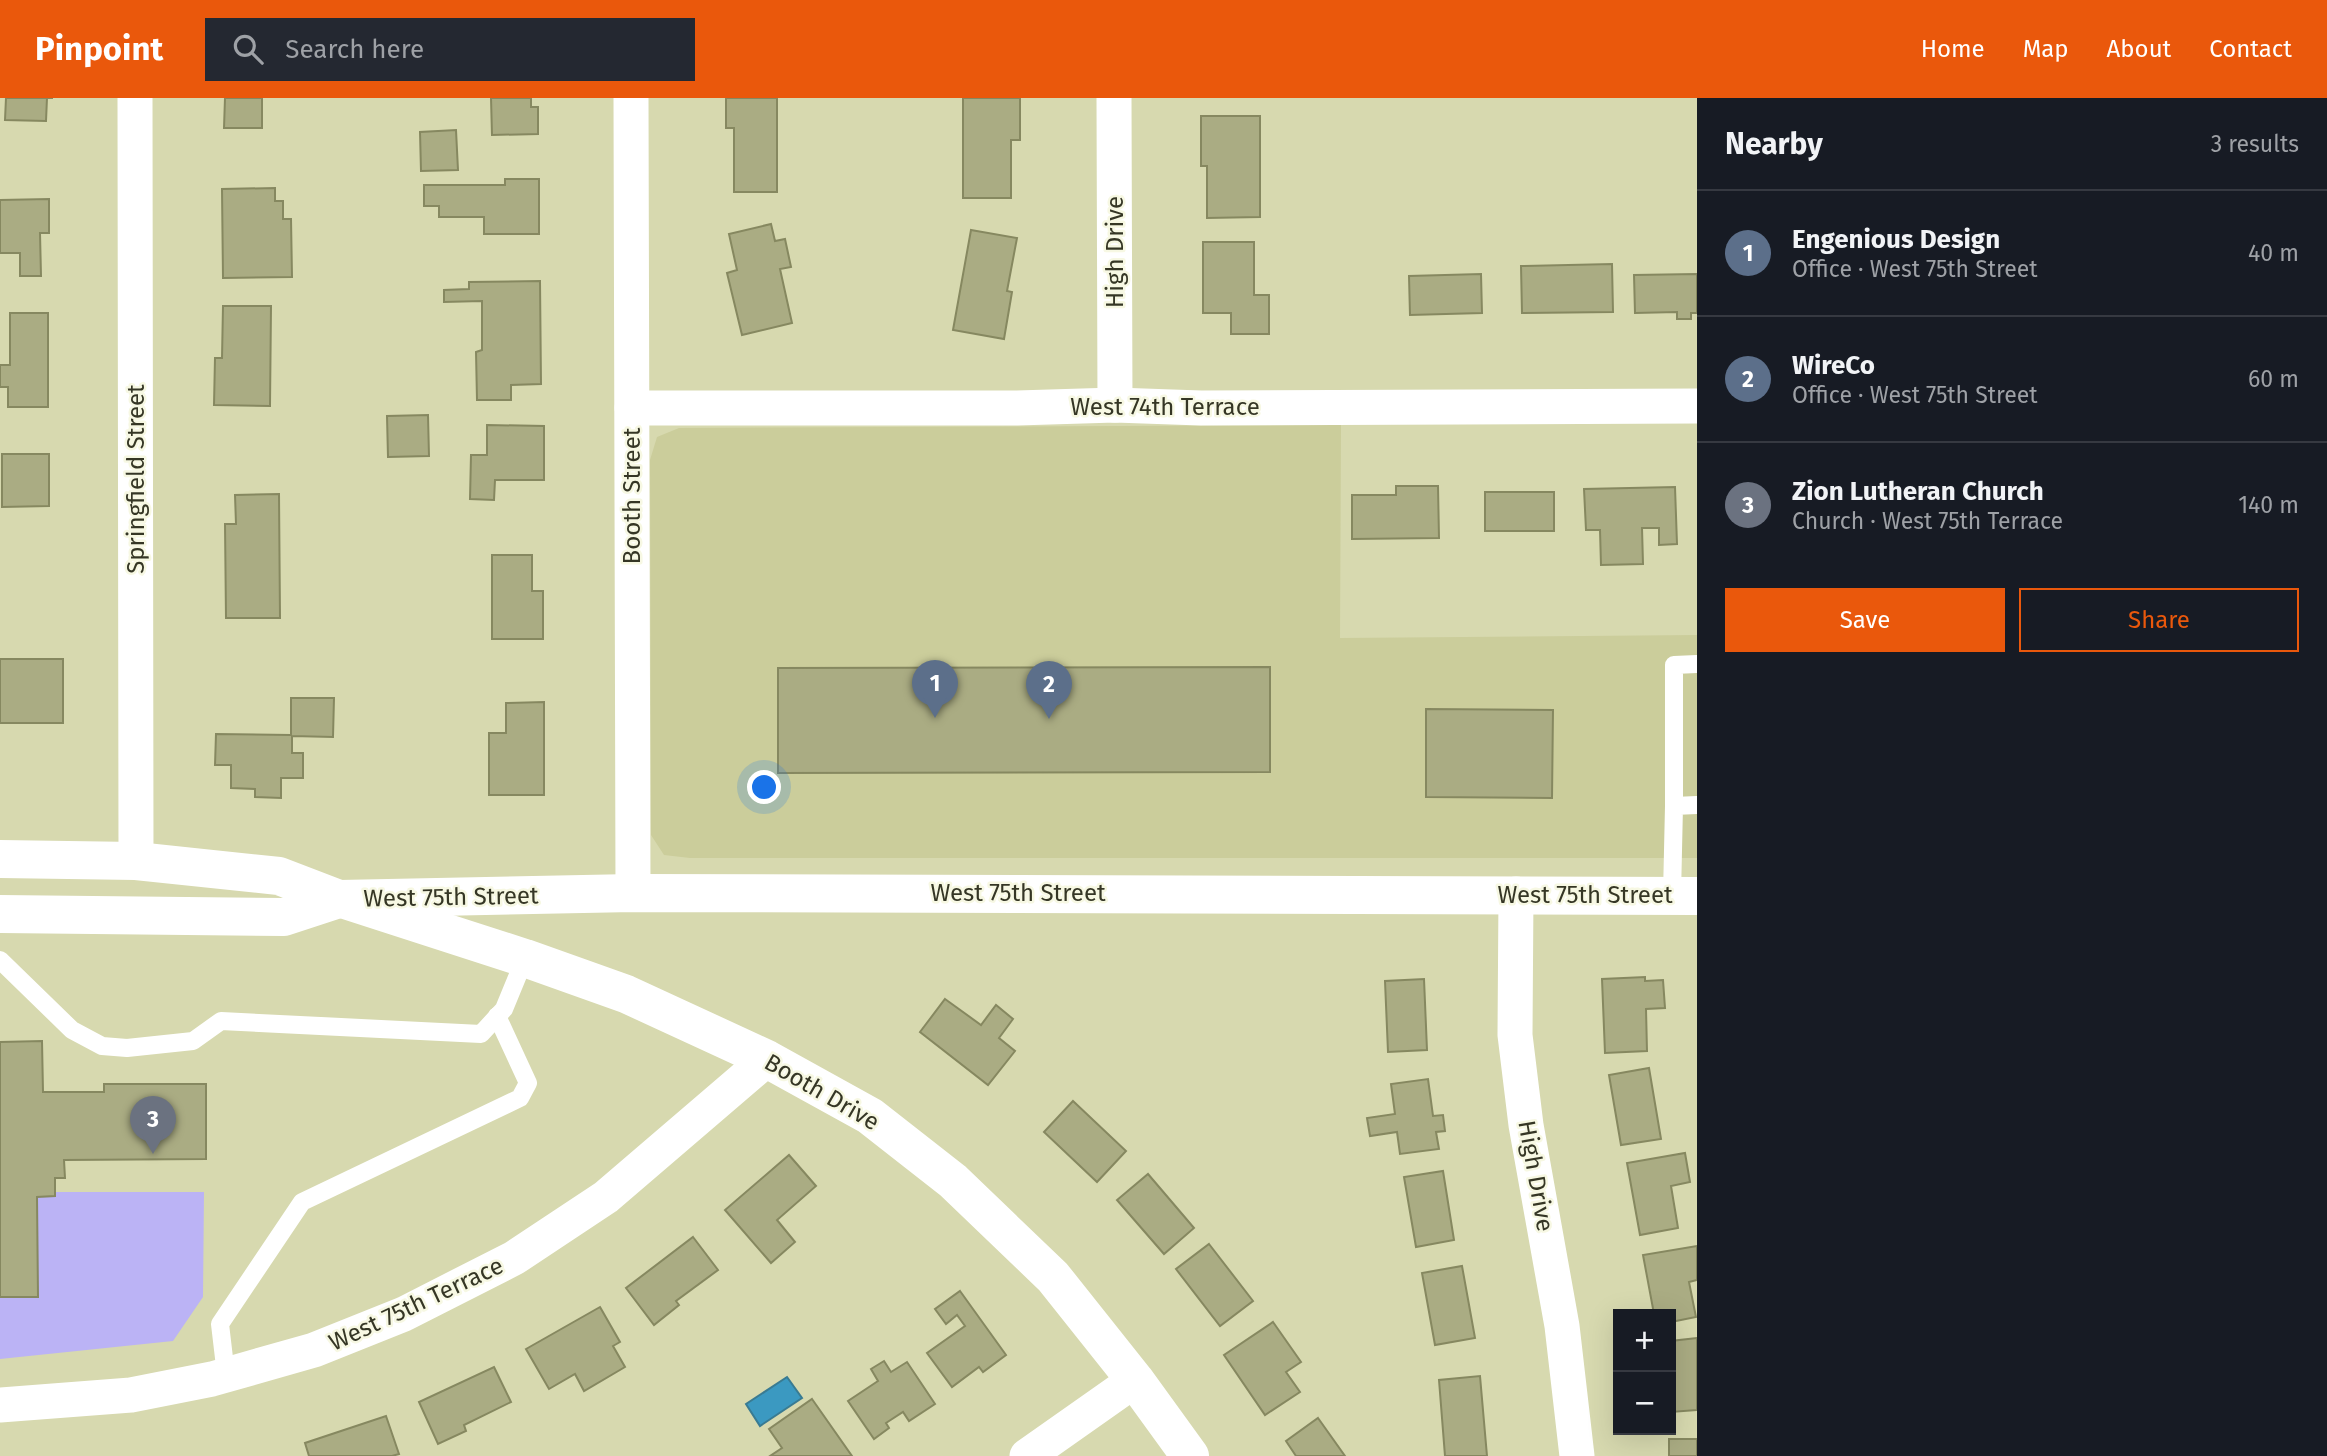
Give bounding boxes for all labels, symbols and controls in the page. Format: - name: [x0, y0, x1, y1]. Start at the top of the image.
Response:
- search box: [205, 18, 695, 81]
- text: Pinpoint: [35, 29, 163, 69]
- icon: search: [229, 30, 267, 68]
- text: Search here: [285, 34, 424, 65]
- text: Home: [1921, 35, 1985, 63]
- text: Map: [2023, 35, 2069, 63]
- text: About: [2107, 35, 2171, 63]
- text: Contact: [2209, 35, 2292, 63]
- text: Nearby: [1725, 126, 1823, 162]
- text: 3 results: [2211, 130, 2299, 158]
- street label: High Drive: [1101, 196, 1129, 308]
- text: Engenious Design: [1792, 224, 2000, 255]
- text: 1: [1743, 239, 1753, 267]
- text: 40 m: [2248, 239, 2299, 267]
- text: Office · West 75th Street: [1792, 255, 2038, 283]
- text: WireCo: [1792, 350, 1875, 381]
- text: 2: [1742, 365, 1754, 393]
- text: 60 m: [2248, 365, 2299, 393]
- text: Office · West 75th Street: [1792, 381, 2038, 409]
- street label: Springfield Street: [122, 384, 150, 574]
- street label: West 74th Terrace: [1070, 393, 1260, 421]
- street label: Booth Street: [618, 427, 646, 564]
- text: Zion Lutheran Church: [1792, 476, 2044, 507]
- text: 3: [1742, 491, 1754, 519]
- text: 140 m: [2238, 491, 2299, 519]
- text: Church · West 75th Terrace: [1792, 507, 2063, 535]
- button: Save: [1725, 588, 2005, 652]
- button: Share: [2019, 588, 2299, 652]
- pin: 1: [912, 660, 958, 718]
- pin: 2: [1026, 661, 1072, 719]
- your location: [747, 770, 781, 804]
- street label: West 75th Street: [930, 879, 1106, 907]
- street label: West 75th Street: [363, 881, 539, 913]
- street label: West 75th Street: [1497, 881, 1673, 909]
- street label: Booth Drive: [760, 1048, 884, 1136]
- pin: 3: [130, 1096, 176, 1154]
- street label: High Drive: [1512, 1118, 1560, 1234]
- street label: West 75th Terrace: [324, 1251, 508, 1357]
- map controls: [1613, 1309, 1676, 1435]
- button: +: [1613, 1309, 1676, 1372]
- button: −: [1613, 1372, 1676, 1435]

